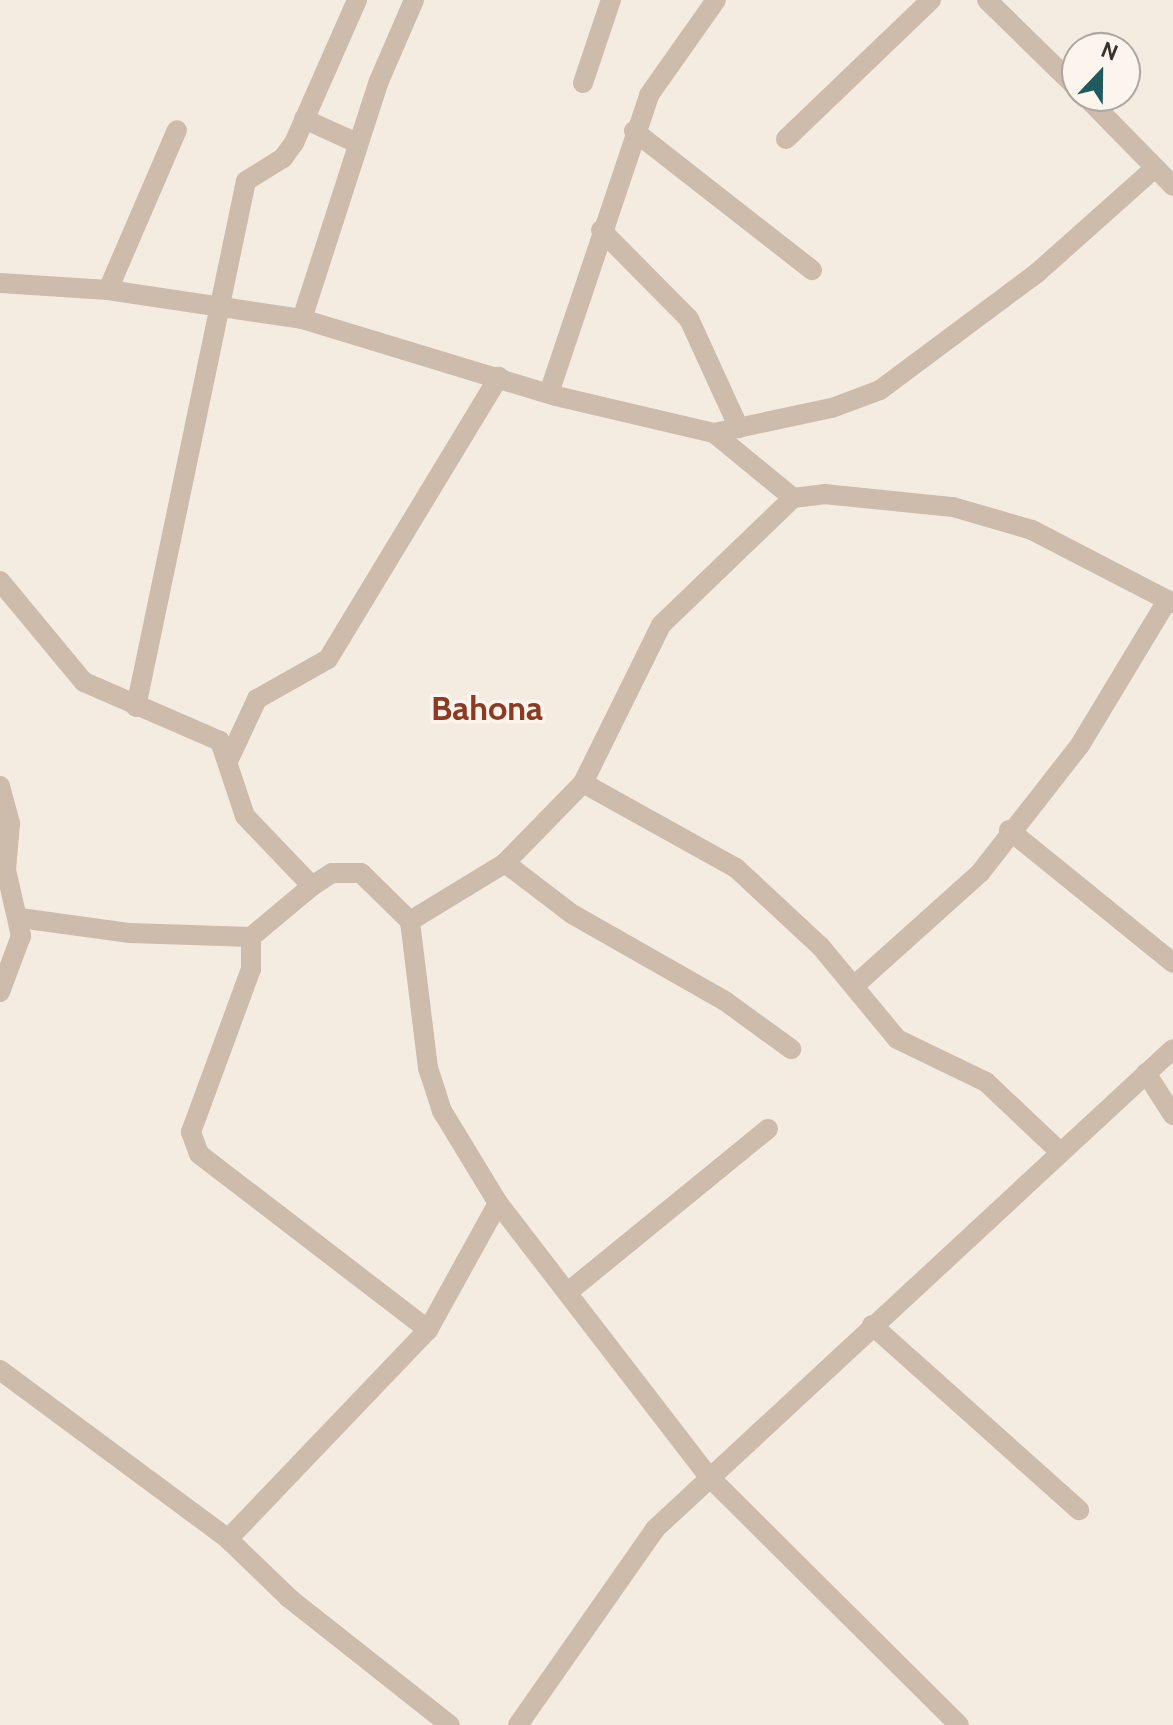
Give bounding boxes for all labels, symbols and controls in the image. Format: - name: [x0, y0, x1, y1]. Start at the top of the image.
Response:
- north arrow: [1061, 32, 1141, 112]
- text: N: [1097, 36, 1122, 67]
- district label: Bahona: [431, 689, 543, 729]

